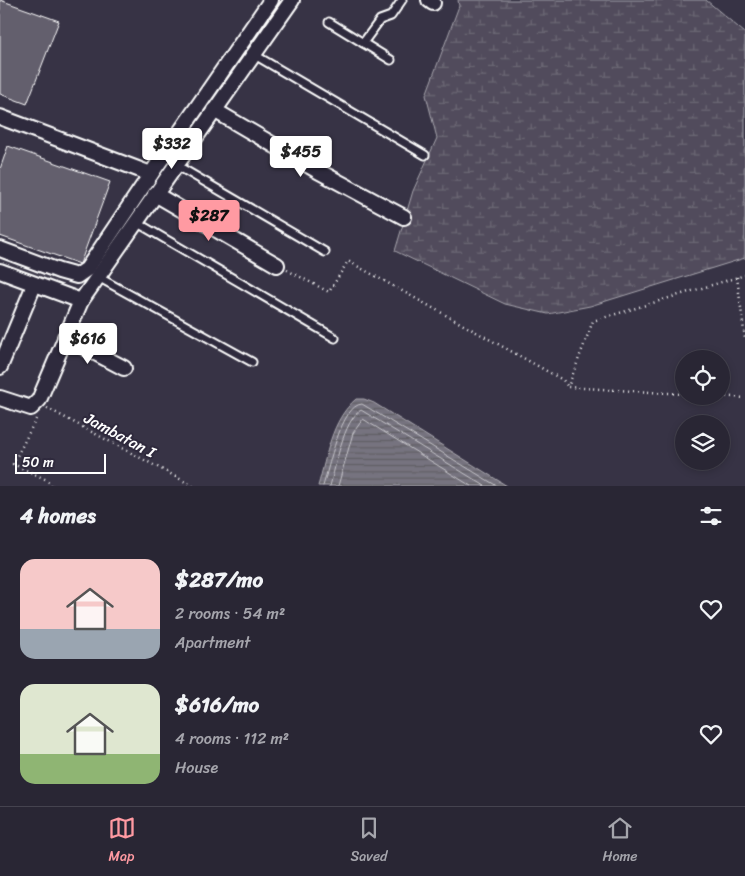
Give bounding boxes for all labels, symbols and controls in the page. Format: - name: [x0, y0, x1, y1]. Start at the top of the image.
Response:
- pin: $332: [142, 128, 202, 170]
- text: $332: [153, 129, 191, 158]
- pin: $455: [271, 136, 331, 178]
- text: $455: [281, 137, 321, 166]
- pin: $287: [179, 200, 239, 242]
- text: $287: [190, 201, 228, 230]
- pin: $616: [58, 322, 118, 365]
- text: $616: [70, 324, 106, 353]
- map controls: [675, 350, 730, 470]
- button: locate: [675, 350, 730, 405]
- street label: Jambatan I: [78, 403, 163, 467]
- button: layers: [675, 415, 730, 470]
- text: 50 m: [22, 450, 54, 475]
- scale bar: [15, 451, 106, 474]
- text: 4 homes: [20, 497, 96, 535]
- icon: filters: [697, 502, 725, 530]
- text: $287/mo: [175, 561, 263, 599]
- icon: home: [60, 579, 120, 639]
- icon: heart: [697, 595, 725, 623]
- text: 2 rooms · 54 m²: [175, 599, 285, 628]
- text: Apartment: [175, 628, 251, 657]
- text: $616/mo: [175, 686, 259, 724]
- icon: home: [60, 704, 120, 764]
- icon: heart: [697, 720, 725, 748]
- text: 4 rooms · 112 m²: [175, 724, 289, 753]
- text: House: [175, 753, 218, 782]
- tab: Map: [108, 814, 136, 869]
- tab: Saved: [351, 814, 387, 869]
- tab: Home: [602, 814, 637, 869]

